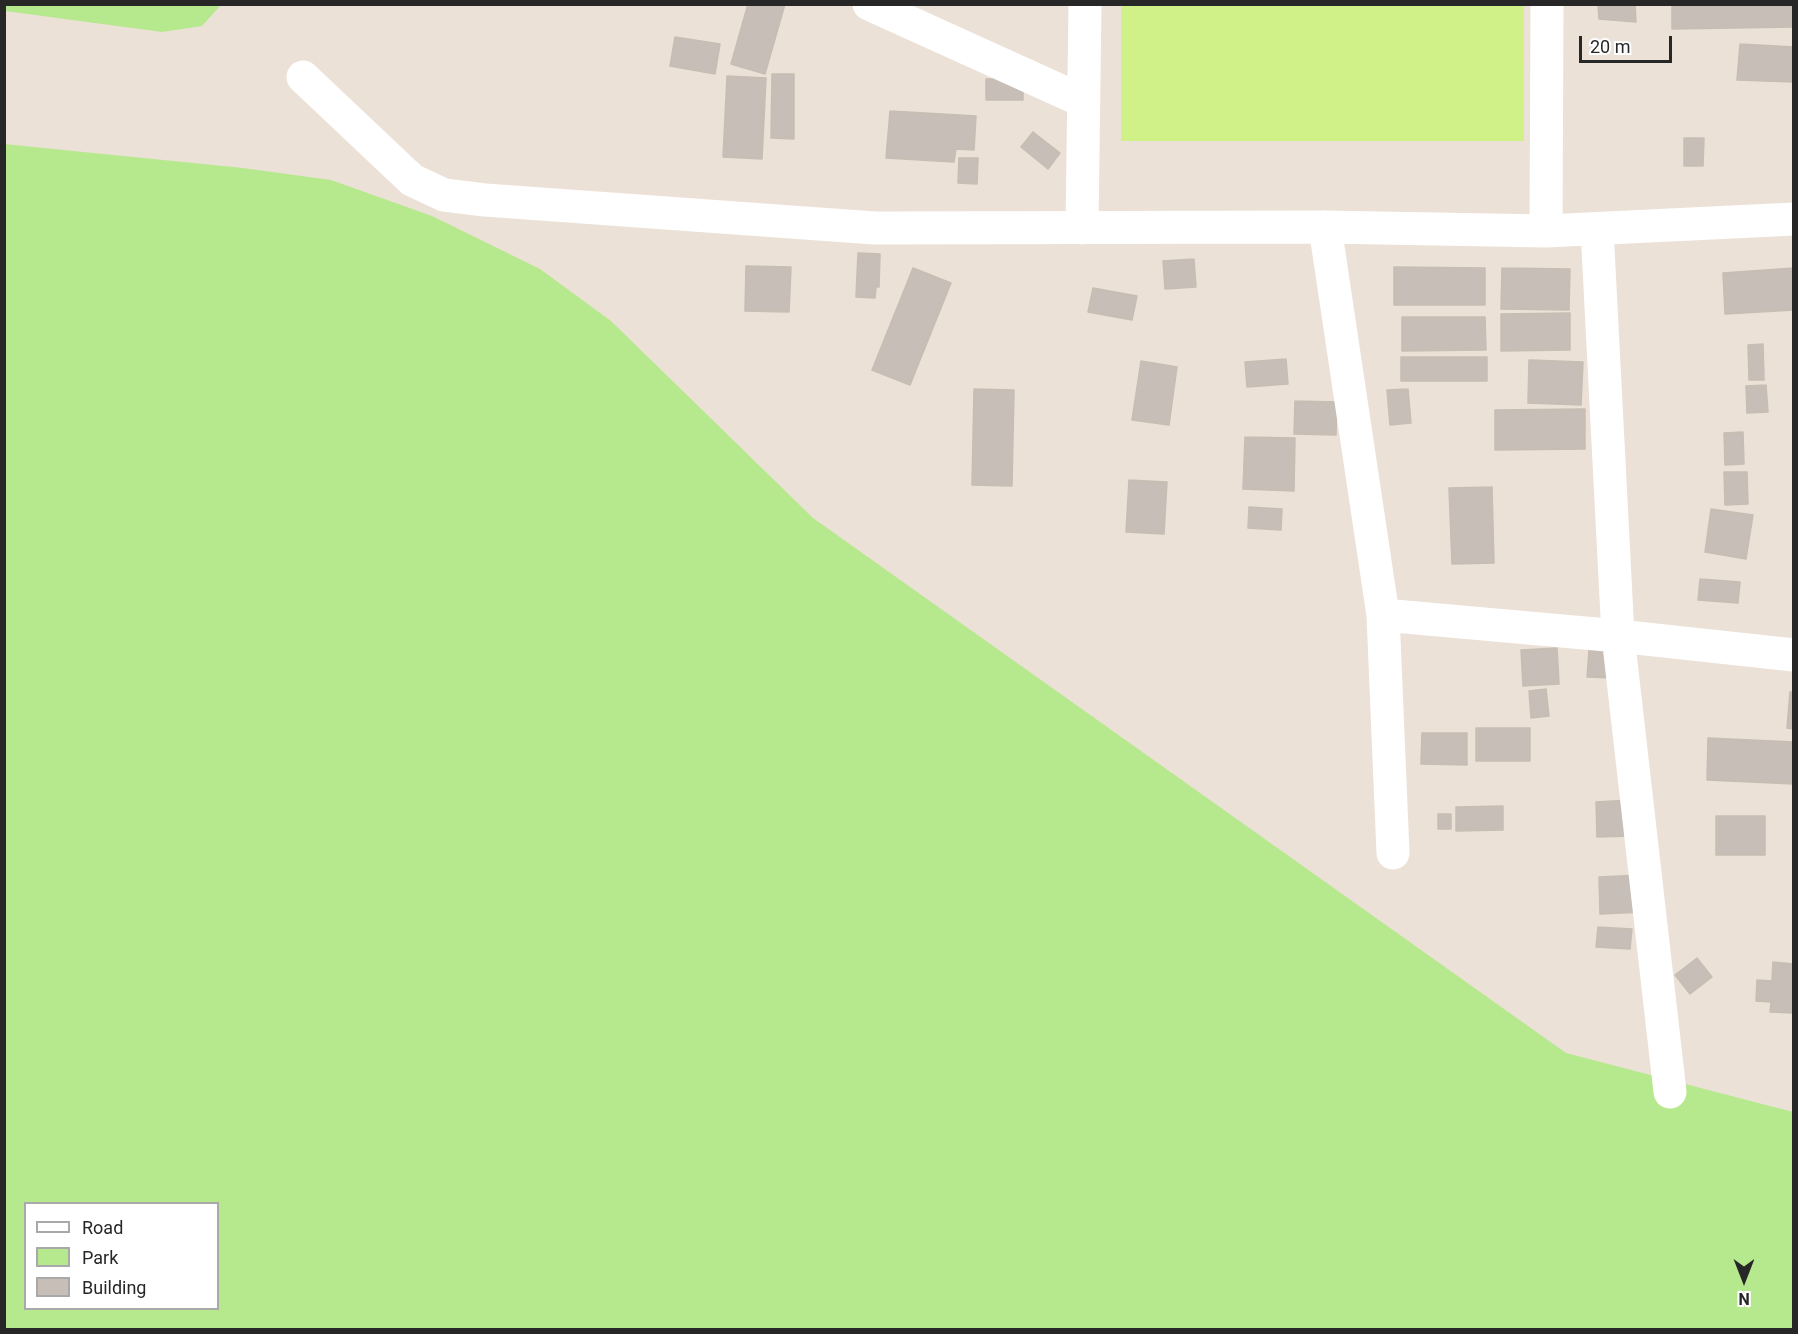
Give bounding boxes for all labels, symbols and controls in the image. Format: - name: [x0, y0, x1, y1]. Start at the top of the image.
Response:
- scale bar: [1582, 24, 1675, 62]
- text: 20 m: [1590, 36, 1630, 57]
- legend: [24, 1202, 219, 1310]
- text: Road: [82, 1217, 123, 1238]
- text: Park: [82, 1247, 118, 1268]
- north arrow: [1714, 1250, 1774, 1310]
- text: Building: [82, 1277, 146, 1298]
- text: N: [1738, 1289, 1750, 1308]

